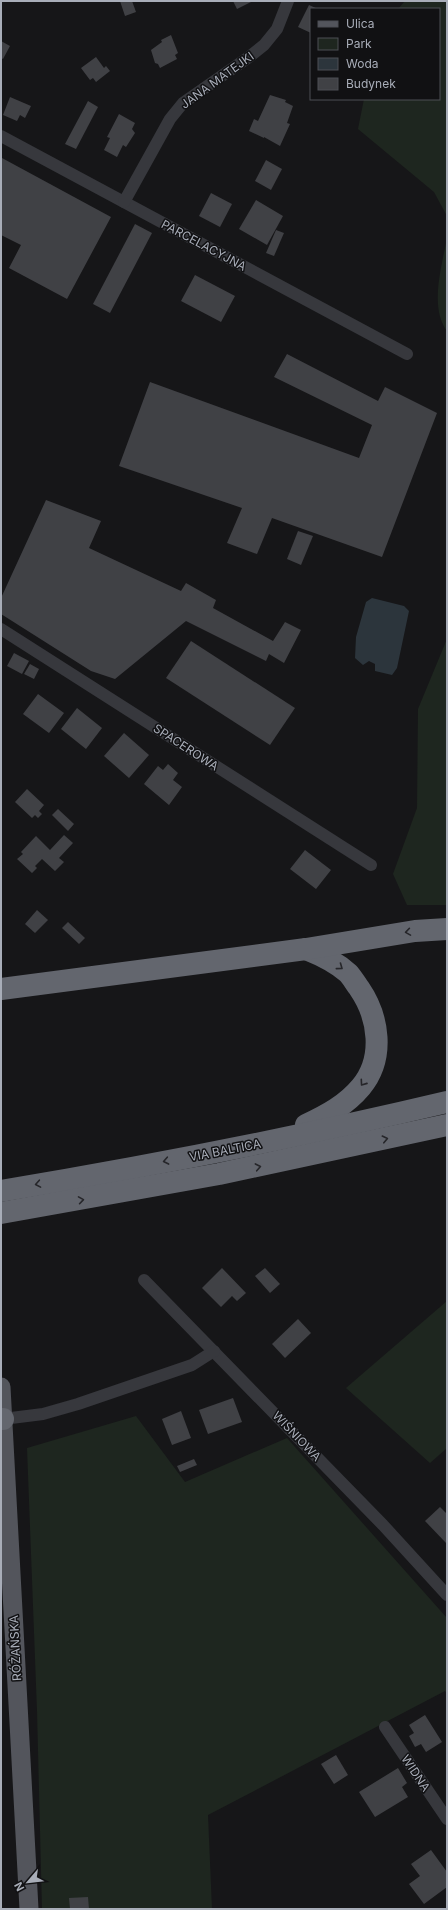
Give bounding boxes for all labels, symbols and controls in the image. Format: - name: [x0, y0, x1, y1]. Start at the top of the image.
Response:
- legend: [310, 8, 440, 100]
- text: Ulica: [346, 16, 374, 31]
- text: Park: [346, 36, 372, 51]
- street label: JANA MATEJKI: [177, 48, 257, 112]
- text: Woda: [346, 56, 379, 71]
- text: Budynek: [346, 76, 396, 91]
- street label: PARCELACYJNA: [159, 216, 249, 274]
- street label: SPACEROWA: [151, 720, 221, 774]
- one-way arrow: [405, 927, 411, 936]
- one-way arrow: [336, 963, 343, 970]
- one-way arrow: [360, 1079, 368, 1086]
- street label: VIA BALTICA: [188, 1136, 262, 1164]
- one-way arrow: [382, 1136, 388, 1144]
- one-way arrow: [163, 1157, 169, 1165]
- one-way arrow: [255, 1163, 261, 1171]
- one-way arrow: [35, 1180, 42, 1188]
- one-way arrow: [78, 1196, 84, 1205]
- street label: WIŚNIOWA: [270, 1408, 324, 1464]
- street label: RÓŻAŃSKA: [6, 1615, 24, 1681]
- street label: WIDNA: [398, 1752, 434, 1794]
- north arrow: [8, 1862, 48, 1902]
- text: N: [11, 1880, 27, 1894]

